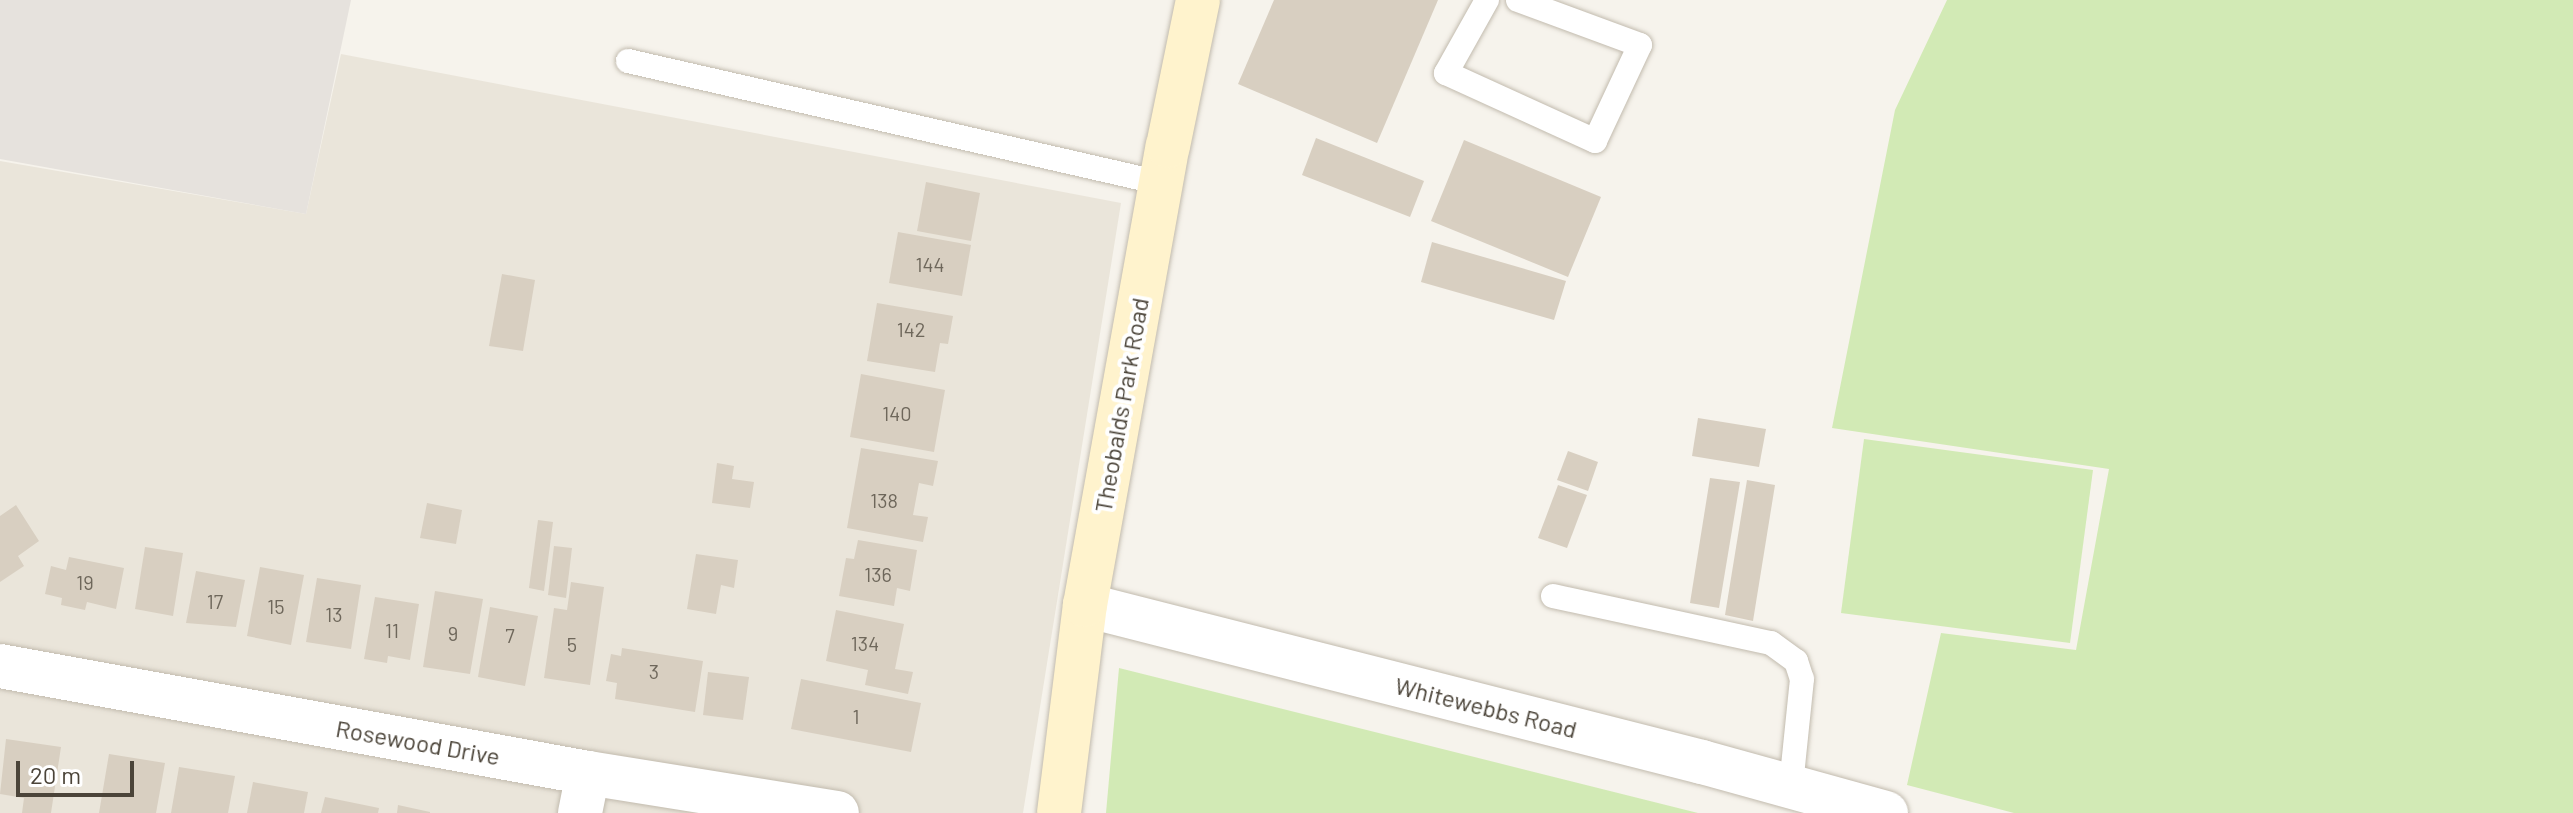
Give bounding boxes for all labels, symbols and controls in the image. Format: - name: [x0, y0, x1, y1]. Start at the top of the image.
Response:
- house number: 144: [915, 252, 945, 276]
- street label: Theobalds Park Road: [1088, 295, 1154, 515]
- house number: 142: [897, 317, 925, 341]
- house number: 140: [882, 401, 912, 425]
- house number: 138: [870, 488, 898, 512]
- house number: 136: [864, 562, 892, 586]
- house number: 19: [76, 570, 94, 594]
- house number: 17: [207, 589, 223, 613]
- house number: 15: [267, 594, 285, 618]
- house number: 13: [325, 602, 343, 626]
- house number: 11: [385, 618, 399, 642]
- house number: 9: [448, 621, 458, 645]
- house number: 7: [505, 623, 515, 647]
- house number: 134: [851, 631, 879, 655]
- house number: 5: [567, 632, 577, 656]
- house number: 3: [649, 659, 659, 683]
- street label: Whitewebbs Road: [1392, 670, 1580, 744]
- house number: 1: [853, 704, 859, 728]
- street label: Rosewood Drive: [334, 713, 502, 771]
- scale bar: [20, 745, 138, 795]
- text: 20 m: [30, 760, 81, 789]

